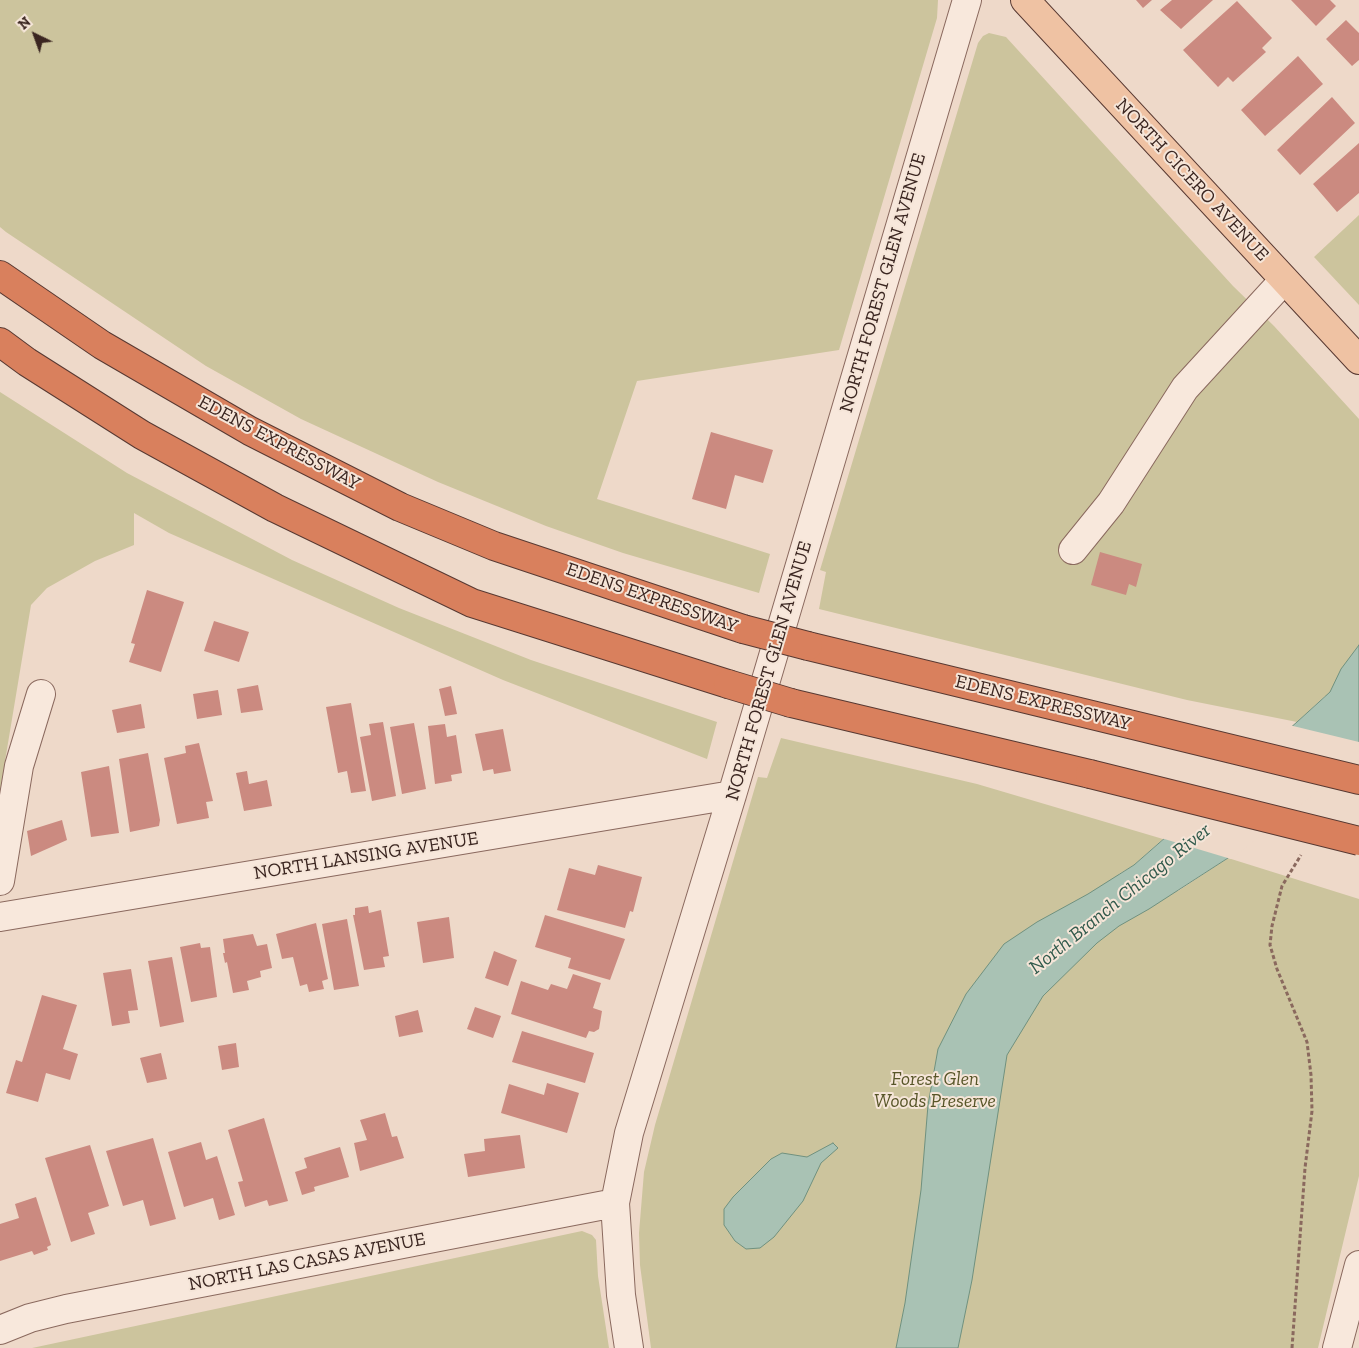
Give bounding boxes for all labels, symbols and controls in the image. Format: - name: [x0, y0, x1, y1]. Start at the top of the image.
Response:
- north arrow: [10, 10, 60, 60]
- text: N: [15, 14, 34, 33]
- street label: NORTH CICERO AVENUE: [1111, 94, 1273, 266]
- street label: NORTH FOREST GLEN AVENUE: [835, 151, 931, 415]
- street label: EDENS EXPRESSWAY: [194, 391, 364, 495]
- street label: NORTH FOREST GLEN AVENUE: [721, 539, 817, 803]
- street label: EDENS EXPRESSWAY: [563, 558, 741, 638]
- street label: EDENS EXPRESSWAY: [953, 670, 1133, 736]
- water label: North Branch Chicago River: [1024, 818, 1216, 980]
- street label: NORTH LANSING AVENUE: [252, 827, 480, 885]
- park label: Forest Glen Woods Preserve: [874, 1069, 996, 1113]
- street label: NORTH LAS CASAS AVENUE: [187, 1228, 427, 1296]

